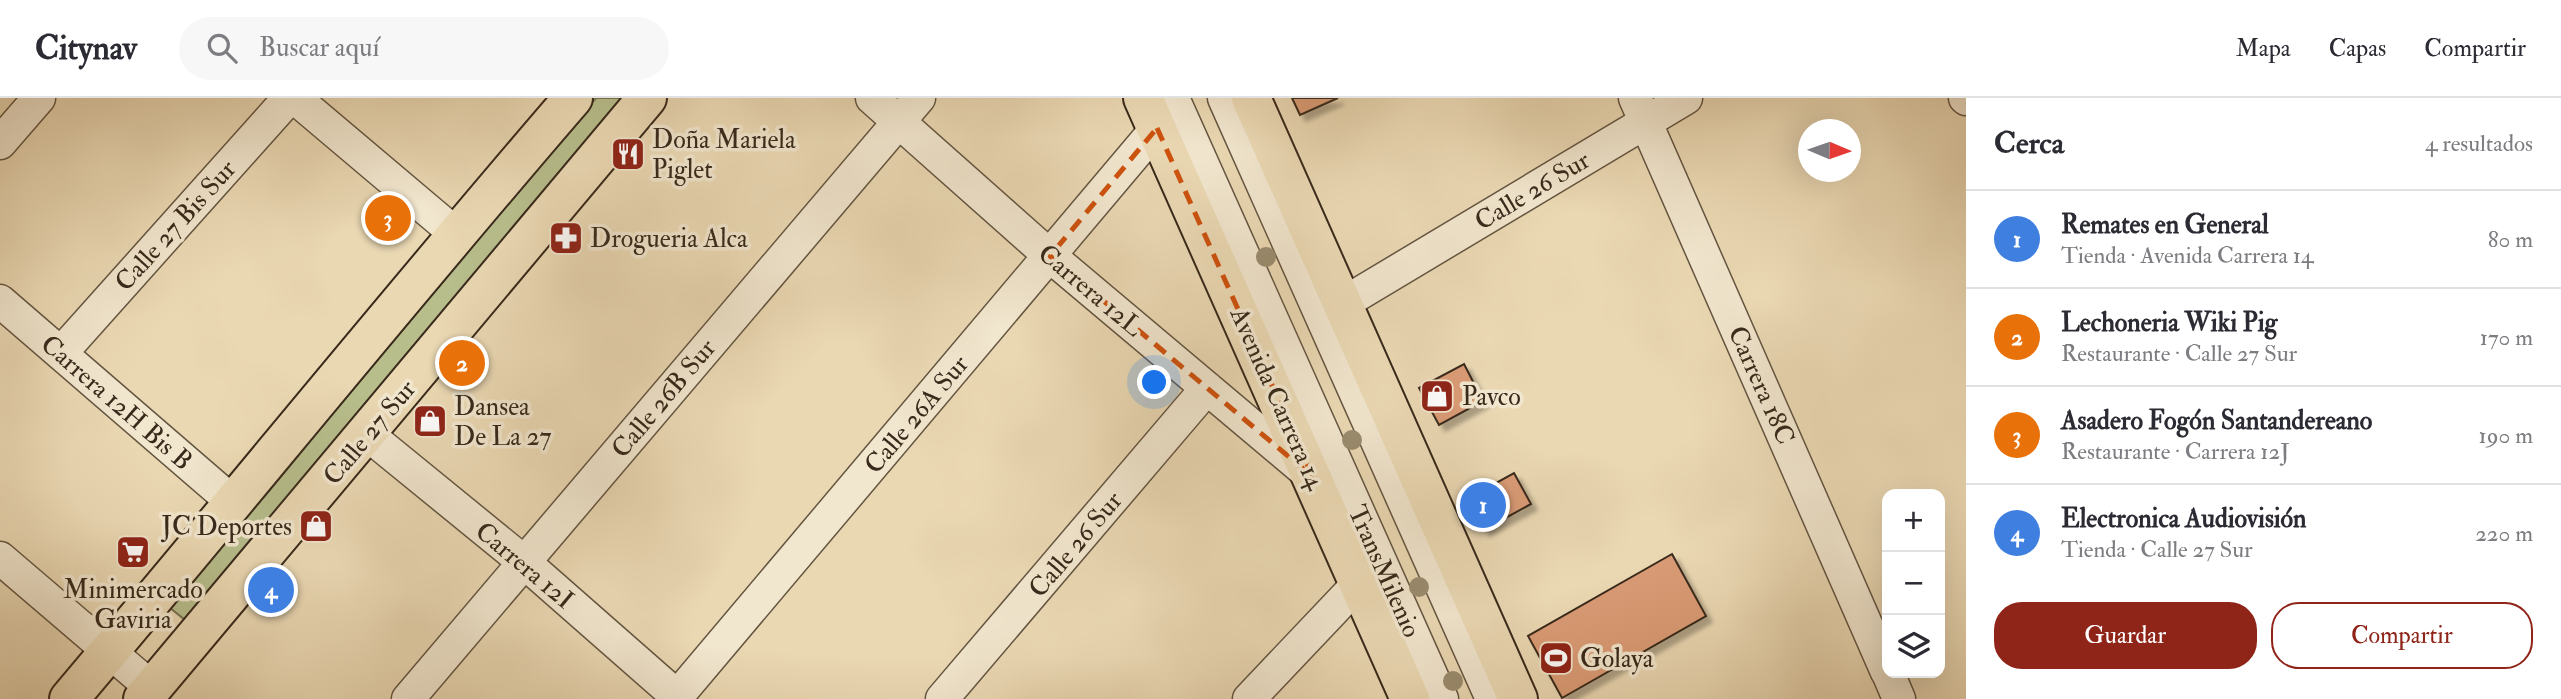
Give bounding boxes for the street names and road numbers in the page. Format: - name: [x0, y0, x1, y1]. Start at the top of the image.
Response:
- street label: Calle 26 Sur: [1469, 144, 1596, 238]
- street label: Calle 27 Bis Sur: [109, 153, 243, 298]
- street label: Carrera 12L: [1031, 238, 1149, 344]
- street label: Avenida Carrera 14: [1222, 302, 1332, 495]
- street label: Carrera 18C: [1721, 321, 1801, 450]
- street label: Carrera 12H Bis B: [34, 328, 199, 477]
- street label: Calle 26B Sur: [605, 332, 723, 465]
- street label: Calle 26A Sur: [858, 349, 976, 480]
- street label: Calle 27 Sur: [317, 373, 423, 492]
- street label: Calle 26 Sur: [1022, 485, 1129, 604]
- street label: TransMilenio: [1341, 500, 1427, 642]
- street label: Carrera 12I: [469, 515, 580, 616]

